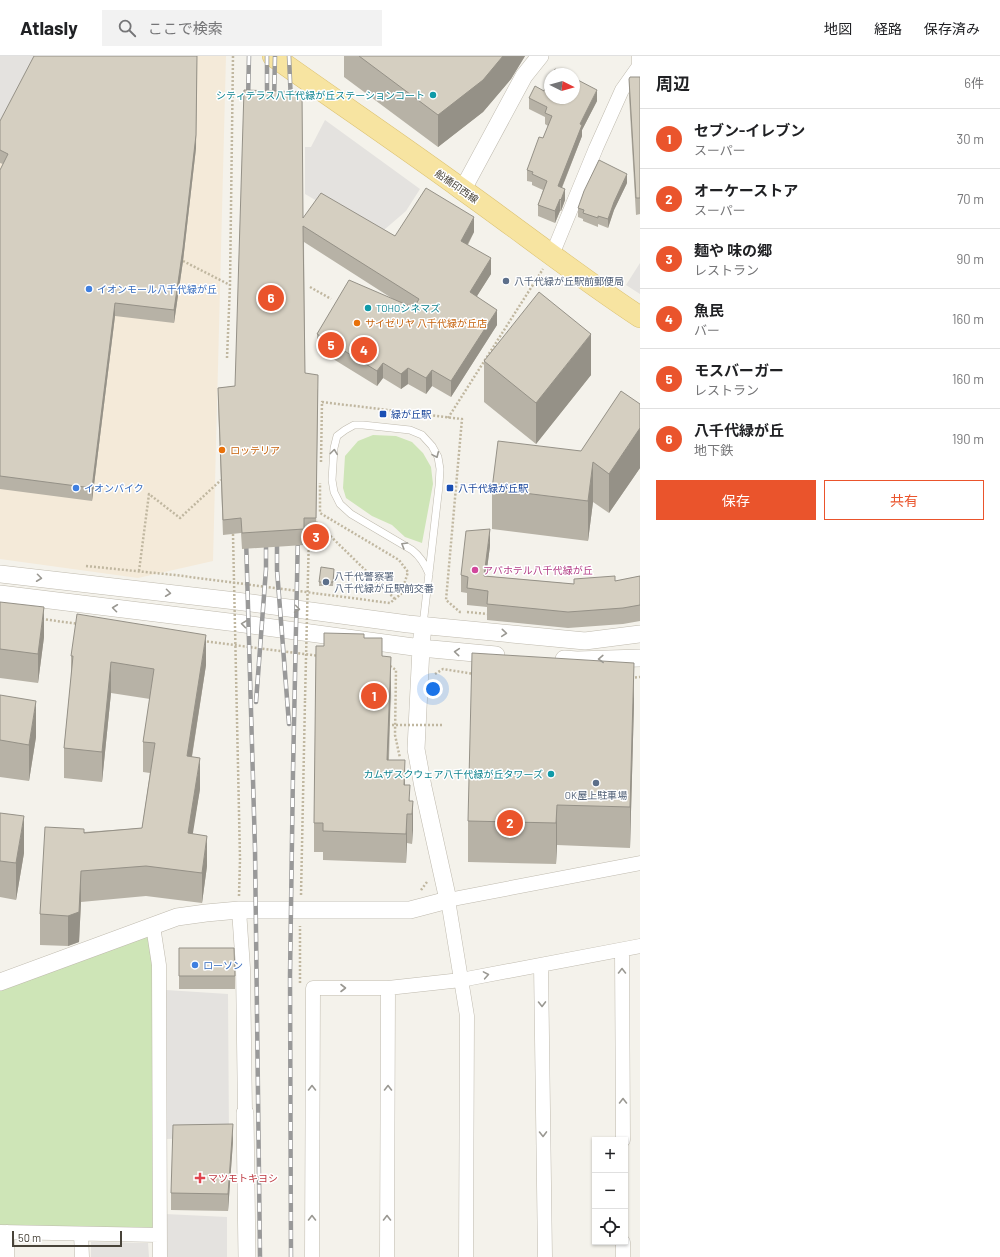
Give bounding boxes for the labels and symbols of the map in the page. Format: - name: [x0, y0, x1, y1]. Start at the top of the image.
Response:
- north arrow: [544, 68, 580, 104]
- place label: シティテラス八千代緑が丘ステーションコート: [216, 89, 425, 101]
- marker: シティテラス八千代緑が丘ステーションコート: [428, 90, 438, 100]
- street label: 船橋印西線: [433, 167, 481, 205]
- place label: 八千代緑が丘駅前郵便局: [514, 275, 624, 287]
- marker: 八千代緑が丘駅前郵便局: [501, 276, 511, 286]
- place label: イオンモール八千代緑が丘: [97, 283, 217, 295]
- pin: 6: [258, 283, 284, 313]
- marker: イオンモール八千代緑が丘: [84, 284, 94, 294]
- place label: TOHOシネマズ: [376, 302, 440, 314]
- marker: TOHOシネマズ: [363, 303, 373, 313]
- place label: サイゼリヤ 八千代緑が丘店: [365, 317, 487, 329]
- marker: サイゼリヤ 八千代緑が丘店: [352, 318, 362, 328]
- pin: 5: [318, 330, 344, 360]
- pin: 4: [351, 335, 377, 365]
- place label: 緑が丘駅: [391, 408, 432, 420]
- marker: 緑が丘駅: [378, 409, 388, 419]
- place label: ロッテリア: [230, 444, 280, 456]
- marker: ロッテリア: [217, 445, 227, 455]
- one-way arrow: [329, 449, 338, 455]
- one-way arrow: [431, 451, 439, 458]
- place label: イオンバイク: [84, 482, 144, 494]
- place label: 八千代緑が丘駅: [458, 482, 529, 494]
- marker: イオンバイク: [71, 483, 81, 493]
- marker: 八千代緑が丘駅: [445, 483, 455, 493]
- pin: 3: [303, 522, 329, 552]
- one-way arrow: [401, 543, 408, 550]
- place label: アパホテル八千代緑が丘: [483, 564, 593, 576]
- marker: アパホテル八千代緑が丘: [470, 565, 480, 575]
- place label: 八千代警察署 八千代緑が丘駅前交番: [334, 570, 434, 594]
- one-way arrow: [36, 573, 42, 582]
- marker: 八千代警察署 八千代緑が丘駅前交番: [321, 577, 331, 587]
- one-way arrow: [165, 588, 171, 597]
- one-way arrow: [112, 604, 118, 613]
- one-way arrow: [294, 604, 300, 613]
- one-way arrow: [241, 620, 247, 629]
- one-way arrow: [501, 629, 507, 638]
- one-way arrow: [454, 648, 460, 657]
- one-way arrow: [598, 655, 604, 664]
- your location: [423, 679, 443, 699]
- pin: 1: [361, 681, 387, 711]
- place label: カムザスクウェア八千代緑が丘タワーズ: [364, 768, 543, 780]
- marker: カムザスクウェア八千代緑が丘タワーズ: [546, 769, 556, 779]
- marker: OK屋上駐車場: [591, 778, 601, 788]
- place label: OK屋上駐車場: [565, 789, 627, 801]
- pin: 2: [497, 808, 523, 838]
- place label: ローソン: [203, 959, 243, 971]
- marker: ローソン: [190, 960, 200, 970]
- one-way arrow: [618, 968, 626, 974]
- one-way arrow: [483, 972, 489, 980]
- one-way arrow: [340, 984, 346, 992]
- one-way arrow: [537, 1001, 546, 1007]
- one-way arrow: [308, 1085, 317, 1091]
- one-way arrow: [384, 1085, 392, 1091]
- one-way arrow: [619, 1098, 627, 1104]
- one-way arrow: [539, 1131, 547, 1137]
- place label: マツモトキヨシ: [208, 1172, 278, 1184]
- marker: マツモトキヨシ: [195, 1173, 205, 1183]
- one-way arrow: [308, 1215, 316, 1221]
- one-way arrow: [383, 1215, 391, 1221]
- scale bar: [12, 1229, 122, 1248]

